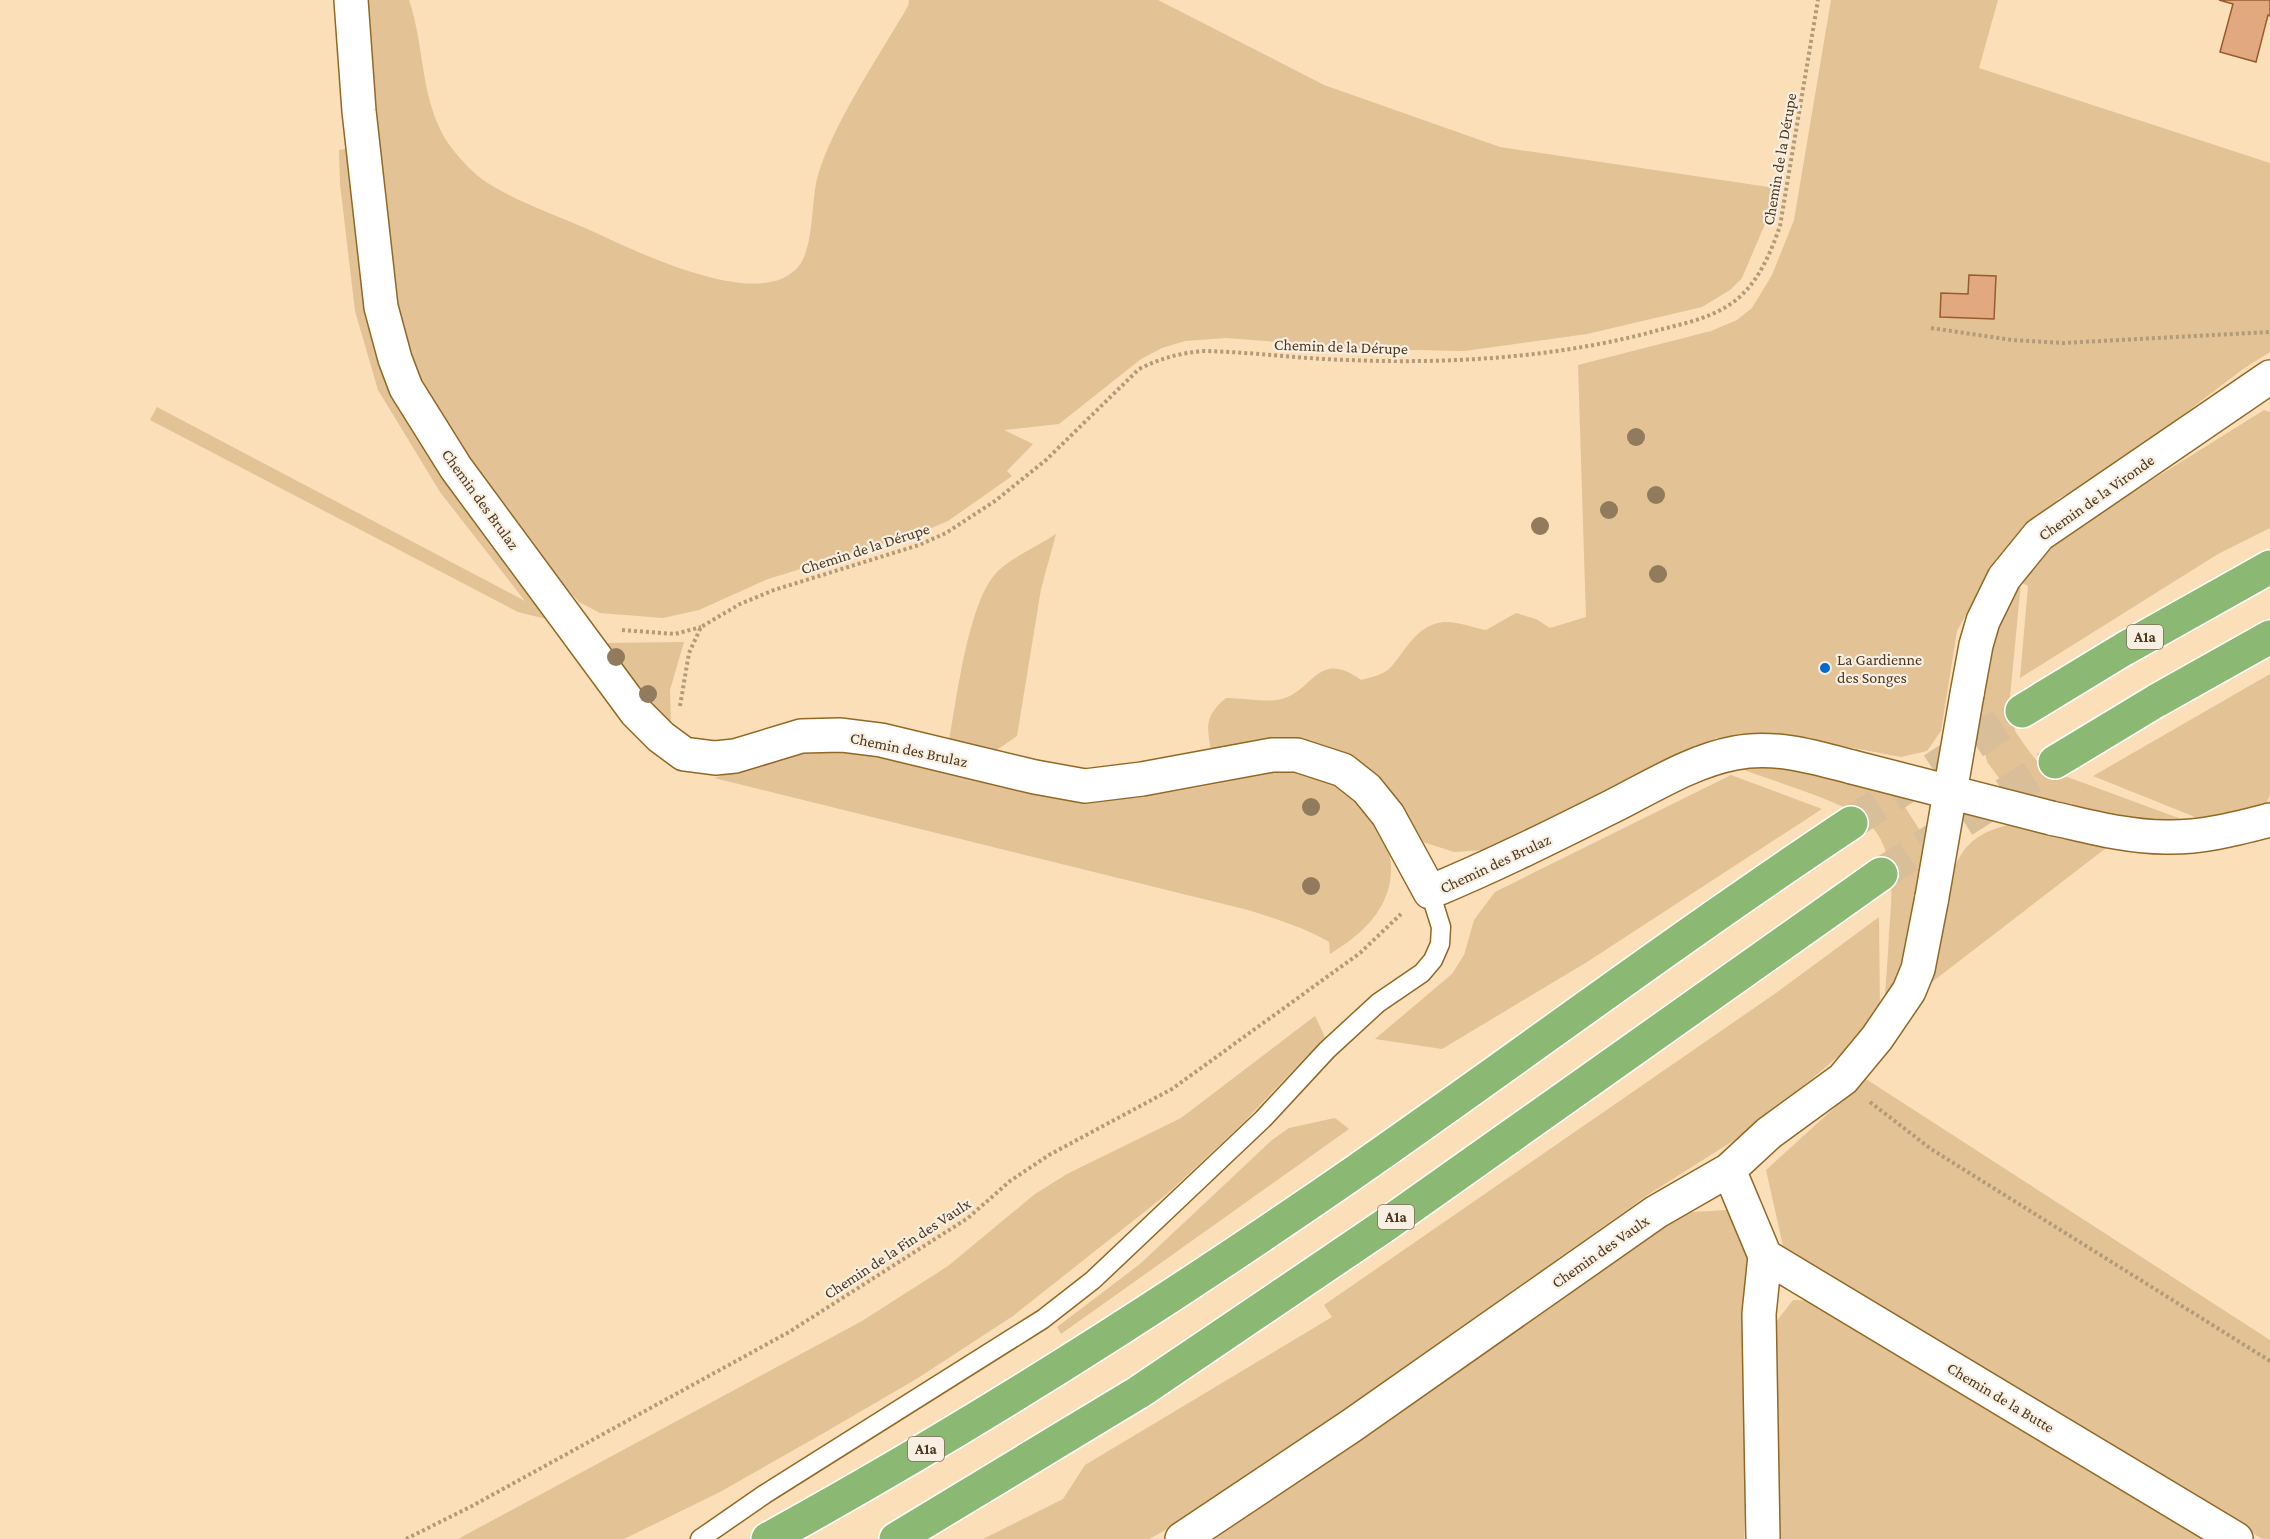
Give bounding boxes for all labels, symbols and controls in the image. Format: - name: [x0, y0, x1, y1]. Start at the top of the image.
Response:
- street label: Chemin de la Dérupe: [1759, 92, 1800, 227]
- street label: Chemin de la Dérupe: [1274, 336, 1408, 358]
- street label: Chemin des Brulaz: [439, 446, 523, 553]
- street label: Chemin de la Vironde: [2035, 451, 2157, 544]
- street label: Chemin de la Dérupe: [799, 520, 932, 578]
- road number: A1a: [2127, 625, 2163, 649]
- place label: La Gardienne des Songes: [1837, 651, 1922, 687]
- marker: La Gardienne des Songes: [1818, 661, 1832, 675]
- street label: Chemin des Brulaz: [849, 729, 969, 770]
- street label: Chemin des Brulaz: [1437, 830, 1553, 896]
- street label: Chemin de la Fin des Vaulx: [821, 1194, 974, 1302]
- road number: A1a: [1378, 1205, 1414, 1229]
- street label: Chemin des Vaulx: [1549, 1211, 1652, 1291]
- street label: Chemin de la Butte: [1944, 1359, 2057, 1436]
- road number: A1a: [908, 1437, 944, 1461]

